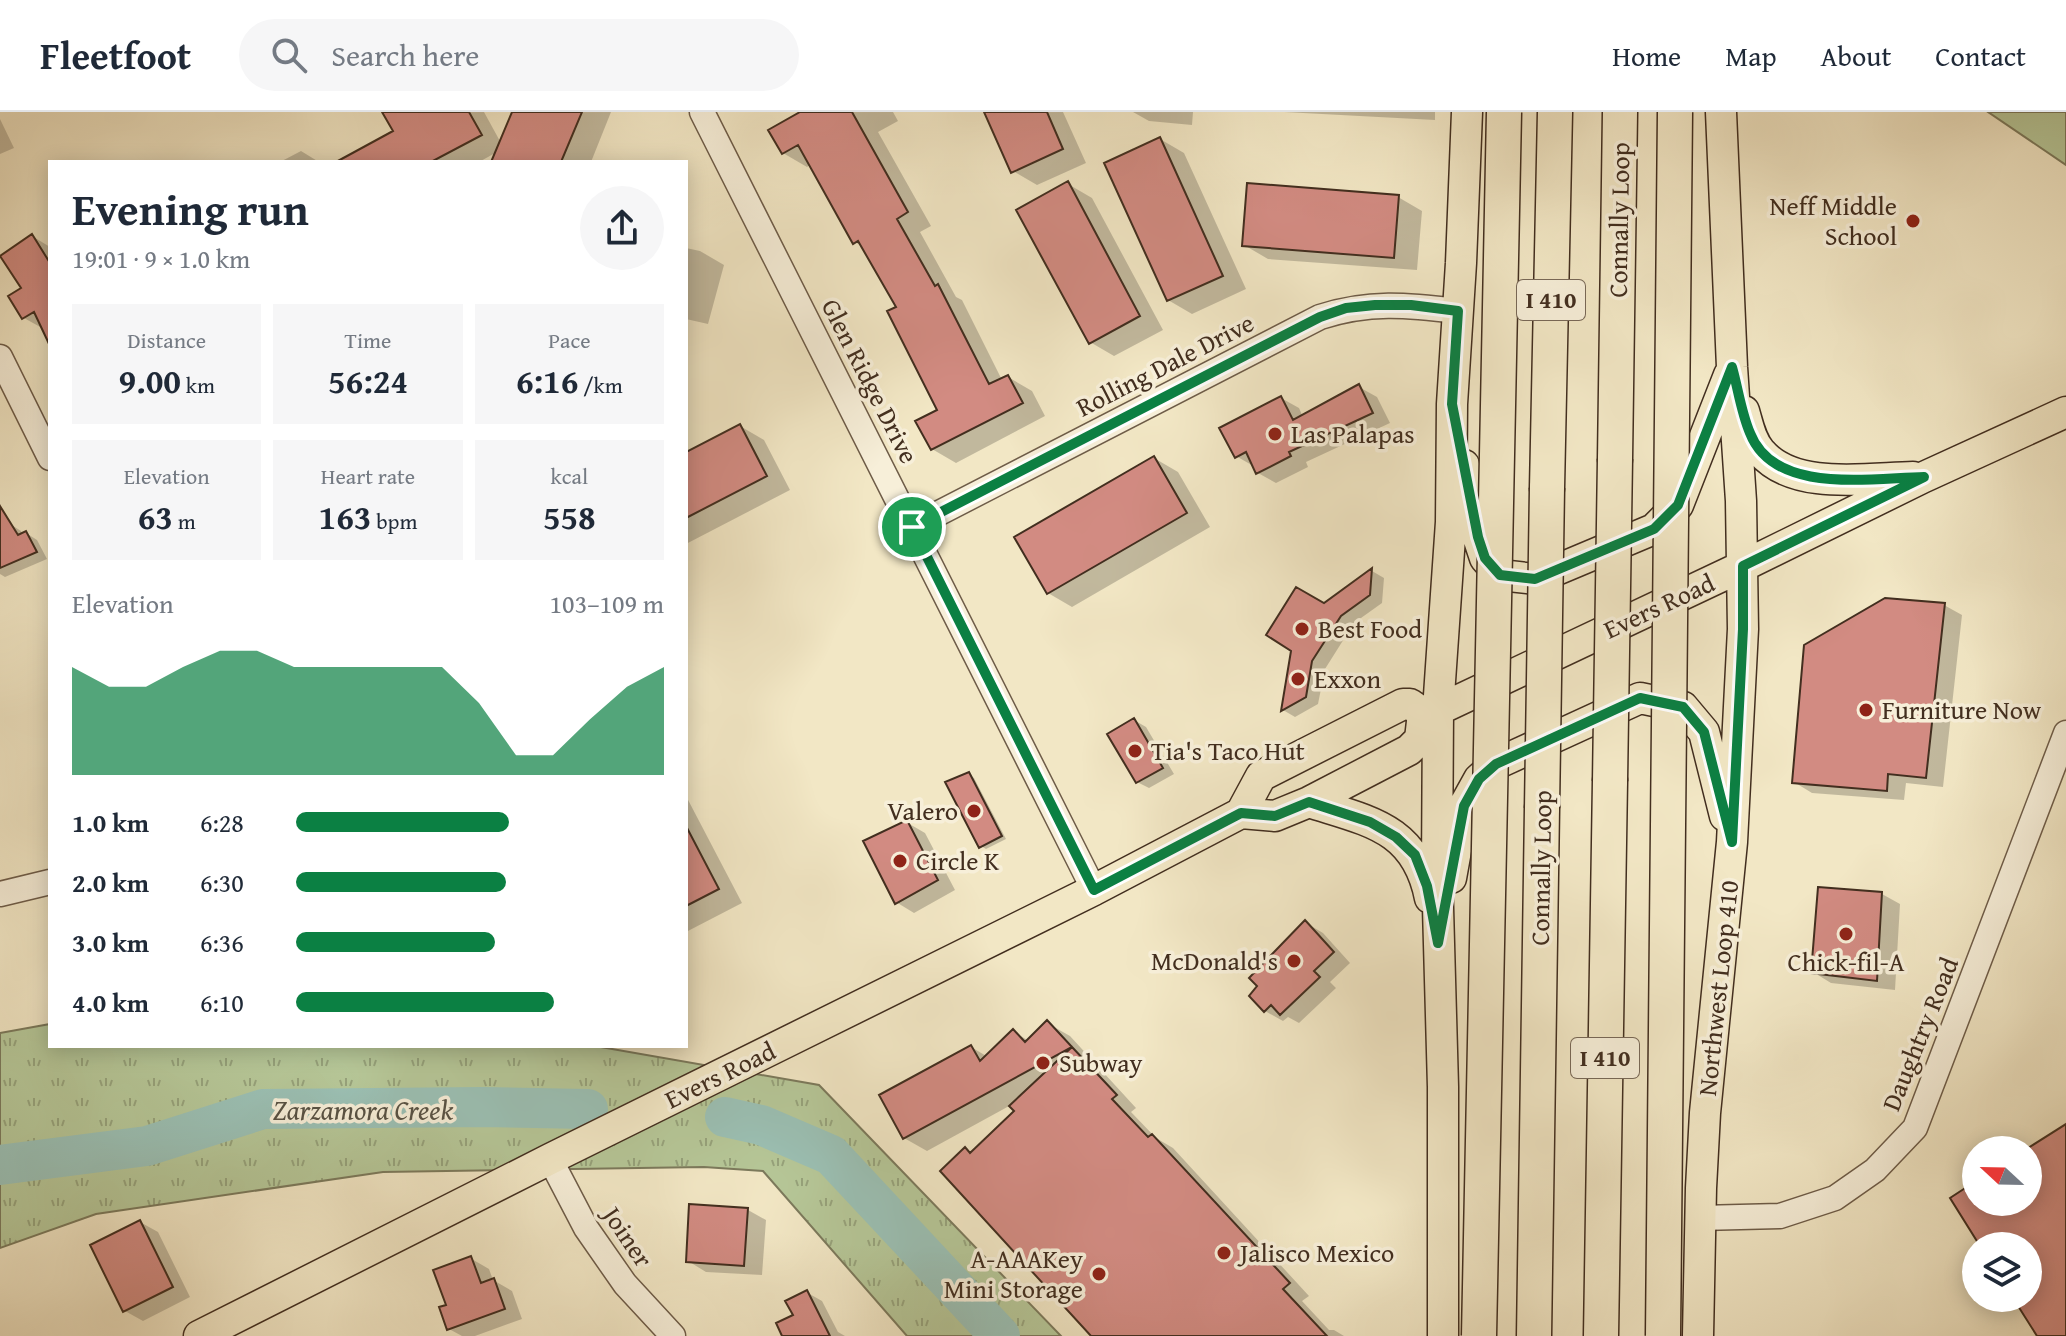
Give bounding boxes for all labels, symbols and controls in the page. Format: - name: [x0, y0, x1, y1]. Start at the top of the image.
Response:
- search box: [239, 19, 799, 91]
- text: Fleetfoot: [40, 27, 191, 83]
- icon: search: [267, 33, 311, 77]
- text: Search here: [331, 33, 479, 77]
- text: Home: [1612, 35, 1681, 76]
- text: Map: [1725, 35, 1777, 76]
- text: About: [1821, 35, 1891, 76]
- text: Contact: [1935, 35, 2026, 76]
- street label: Connally Loop: [1598, 142, 1639, 298]
- text: Evening run: [72, 177, 309, 241]
- button: share: [580, 186, 664, 270]
- place label: Neff Middle School: [1770, 186, 1897, 255]
- marker: Neff Middle School: [1904, 212, 1922, 230]
- text: 19:01 · 9 × 1.0 km: [72, 239, 250, 278]
- road number: I 410: [1517, 280, 1585, 320]
- street label: Glen Ridge Drive: [812, 292, 929, 470]
- street label: Rolling Dale Drive: [1069, 303, 1261, 426]
- text: Distance: [127, 324, 206, 356]
- text: Time: [345, 324, 391, 356]
- text: Pace: [548, 324, 590, 356]
- text: 9.00: [118, 356, 181, 405]
- text: 56:24: [328, 356, 408, 405]
- text: 6:16: [516, 356, 578, 405]
- text: km: [181, 369, 215, 401]
- text: /km: [578, 369, 623, 401]
- place label: Las Palapas: [1291, 414, 1415, 453]
- marker: Las Palapas: [1266, 425, 1284, 443]
- text: Elevation: [124, 460, 210, 492]
- text: Heart rate: [321, 460, 415, 492]
- text: kcal: [551, 460, 588, 492]
- text: 63: [138, 492, 173, 541]
- text: 163: [319, 492, 371, 541]
- text: 558: [543, 492, 596, 541]
- pin: [878, 493, 946, 561]
- text: m: [173, 505, 196, 537]
- text: bpm: [371, 505, 417, 537]
- icon: arrive: [890, 505, 934, 549]
- street label: Evers Road: [1597, 563, 1721, 648]
- text: Elevation: [72, 584, 174, 623]
- text: 103–109 m: [550, 584, 664, 623]
- place label: Best Food: [1318, 609, 1422, 648]
- marker: Best Food: [1293, 620, 1311, 638]
- place label: Exxon: [1314, 659, 1381, 698]
- marker: Exxon: [1289, 670, 1307, 688]
- place label: Furniture Now: [1882, 690, 2042, 729]
- marker: Furniture Now: [1857, 701, 1875, 719]
- place label: Tia's Taco Hut: [1151, 731, 1305, 770]
- marker: Tia's Taco Hut: [1126, 742, 1144, 760]
- street label: Connally Loop: [1520, 790, 1561, 946]
- place label: Valero: [887, 791, 958, 830]
- marker: Valero: [965, 802, 983, 820]
- text: 1.0 km: [72, 803, 149, 842]
- text: 6:28: [200, 803, 244, 842]
- place label: Circle K: [916, 841, 1000, 880]
- marker: Circle K: [891, 852, 909, 870]
- text: 2.0 km: [72, 863, 149, 902]
- text: 6:30: [200, 863, 244, 902]
- street label: Northwest Loop 410: [1687, 878, 1748, 1098]
- text: 3.0 km: [72, 923, 149, 962]
- text: 6:36: [200, 923, 244, 962]
- marker: Chick-fil-A: [1837, 925, 1855, 943]
- place label: McDonald's: [1151, 941, 1278, 980]
- place label: Chick-fil-A: [1788, 942, 1905, 981]
- street label: Daughtry Road: [1871, 951, 1968, 1117]
- marker: McDonald's: [1285, 952, 1303, 970]
- text: 4.0 km: [72, 983, 149, 1022]
- text: 6:10: [200, 983, 244, 1022]
- street label: Evers Road: [658, 1031, 782, 1118]
- road number: I 410: [1571, 1038, 1639, 1078]
- place label: Subway: [1059, 1043, 1143, 1082]
- marker: Subway: [1034, 1054, 1052, 1072]
- water label: Zarzamora Creek: [273, 1089, 454, 1130]
- north arrow: [1962, 1136, 2042, 1216]
- map controls: [1962, 1136, 2042, 1312]
- street label: Joiner: [592, 1196, 663, 1275]
- button: layers: [1962, 1232, 2042, 1312]
- place label: Jalisco Mexico: [1237, 1233, 1394, 1272]
- place label: A-AAAKey Mini Storage: [944, 1239, 1083, 1308]
- marker: Jalisco Mexico: [1215, 1244, 1233, 1262]
- marker: A-AAAKey Mini Storage: [1090, 1265, 1108, 1283]

